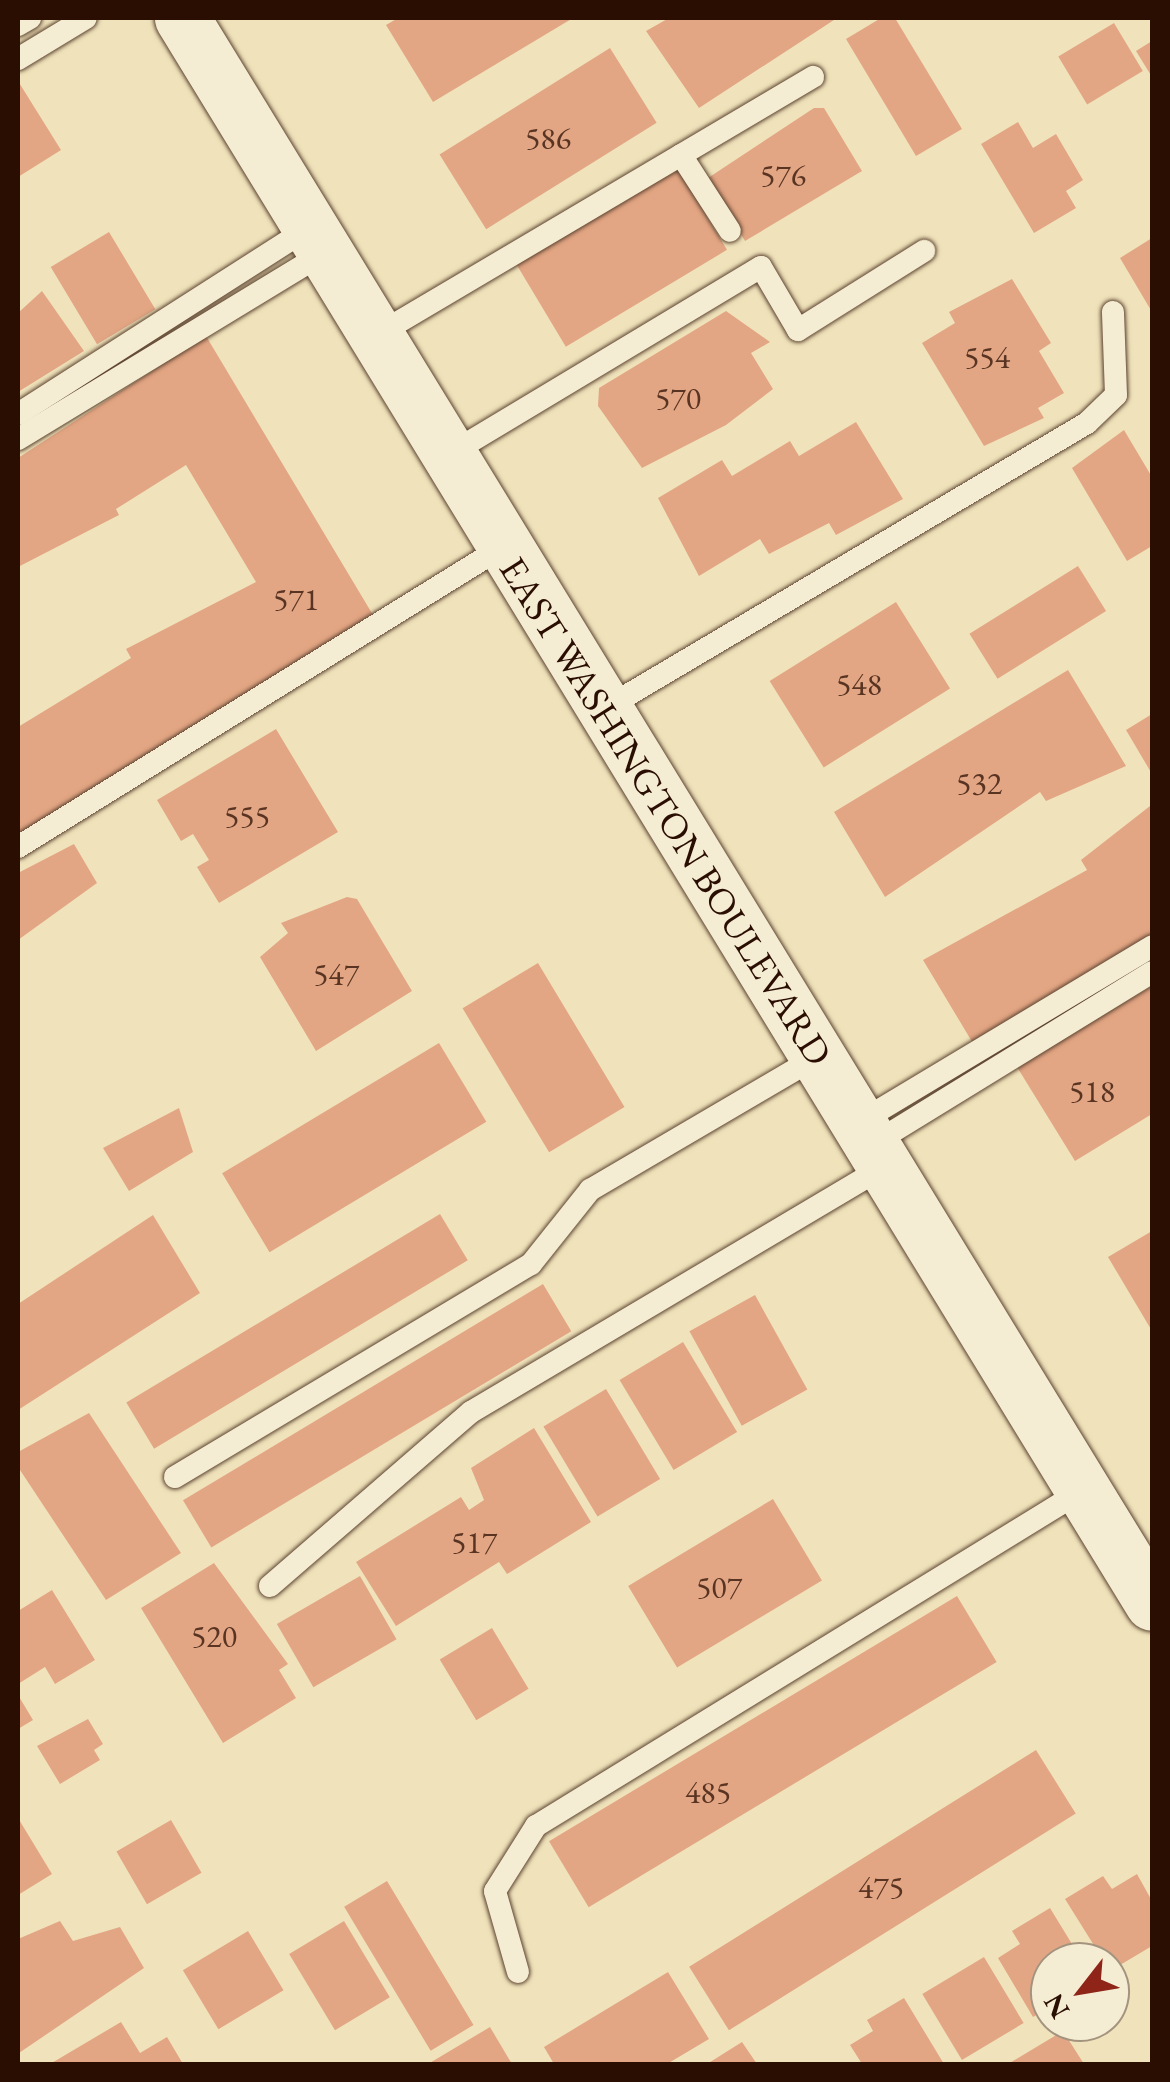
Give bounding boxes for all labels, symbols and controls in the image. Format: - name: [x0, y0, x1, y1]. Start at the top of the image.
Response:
- house number: 586: [525, 119, 571, 157]
- house number: 576: [760, 156, 806, 194]
- house number: 554: [964, 338, 1010, 376]
- house number: 570: [655, 379, 701, 417]
- street label: EAST WASHINGTON BOULEVARD: [490, 548, 842, 1074]
- house number: 571: [273, 580, 319, 618]
- house number: 548: [836, 665, 882, 703]
- house number: 532: [956, 764, 1002, 802]
- house number: 555: [224, 797, 270, 835]
- house number: 547: [313, 955, 359, 993]
- house number: 518: [1069, 1072, 1115, 1110]
- house number: 517: [451, 1523, 497, 1561]
- house number: 507: [696, 1568, 742, 1606]
- house number: 520: [191, 1617, 237, 1655]
- house number: 485: [685, 1773, 731, 1811]
- house number: 475: [858, 1868, 904, 1906]
- north arrow: [1030, 1942, 1130, 2042]
- text: N: [1035, 1987, 1077, 2025]

